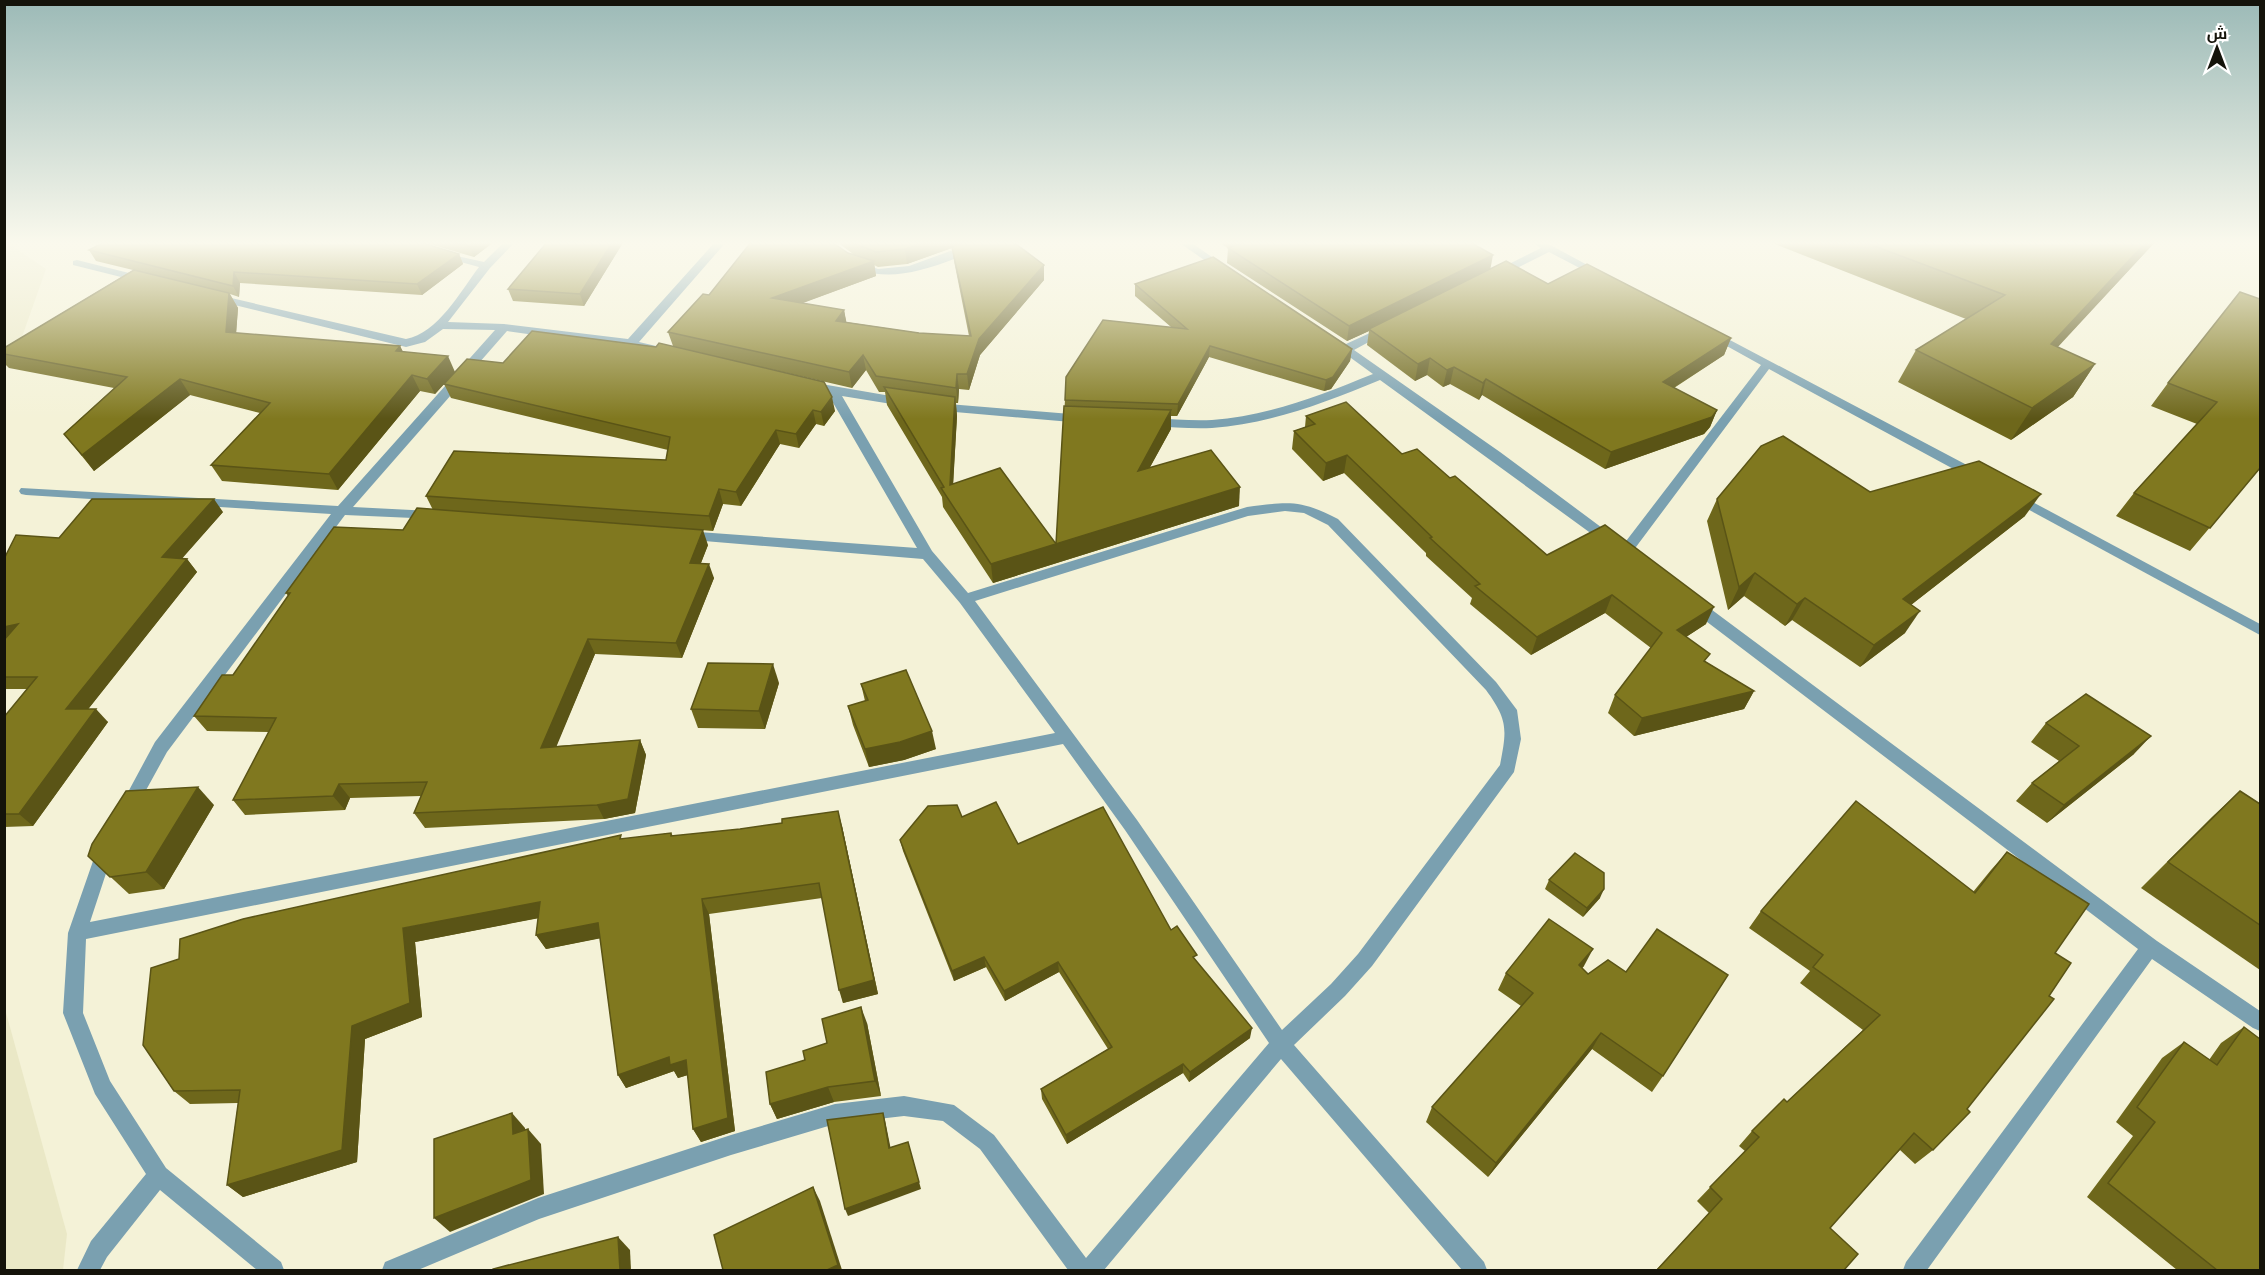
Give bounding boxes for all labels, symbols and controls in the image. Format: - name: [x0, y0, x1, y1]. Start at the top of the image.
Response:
- north arrow: [2187, 18, 2247, 78]
- text: ش: [2207, 24, 2227, 43]

